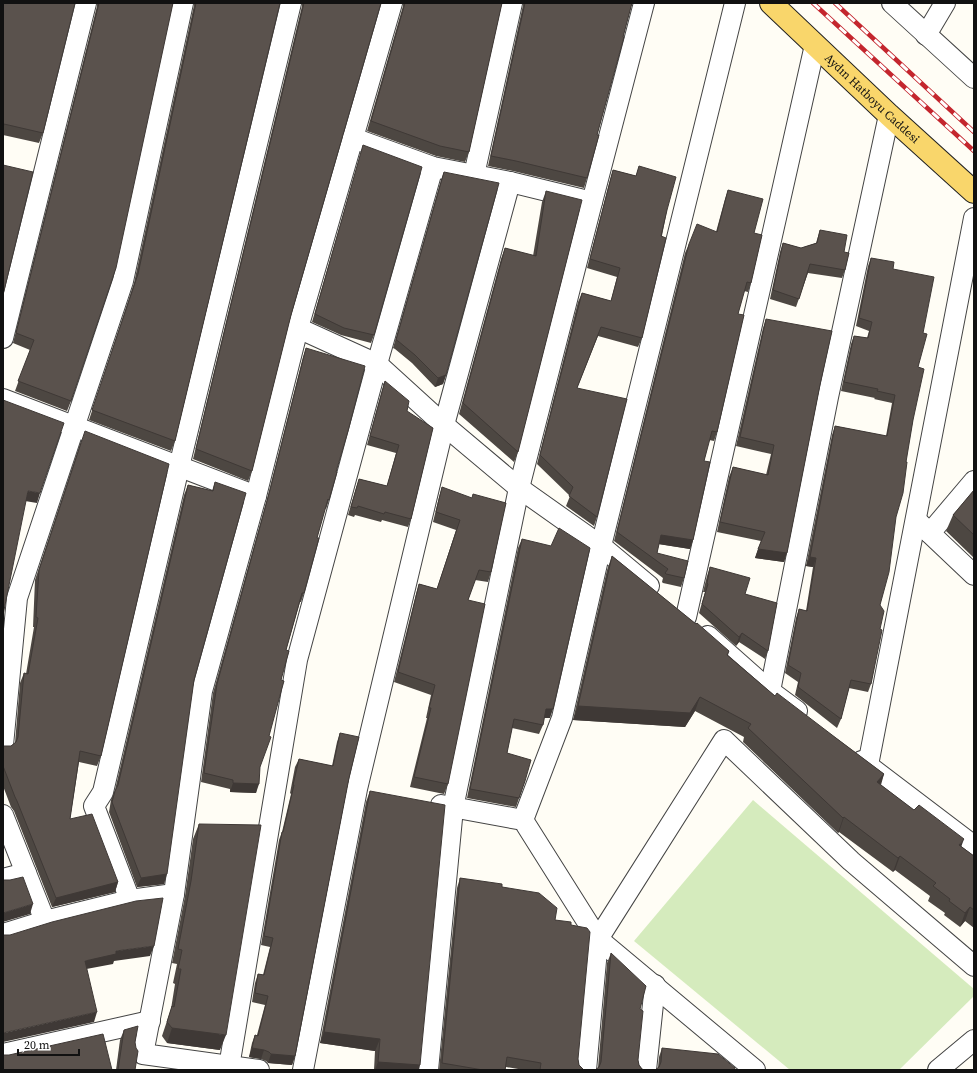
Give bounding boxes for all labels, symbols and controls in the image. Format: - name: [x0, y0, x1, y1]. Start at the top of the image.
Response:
- street label: Aydın Hatboyu Caddesi: [821, 50, 923, 147]
- scale bar: [18, 1031, 79, 1057]
- text: 20 m: [24, 1037, 50, 1053]

